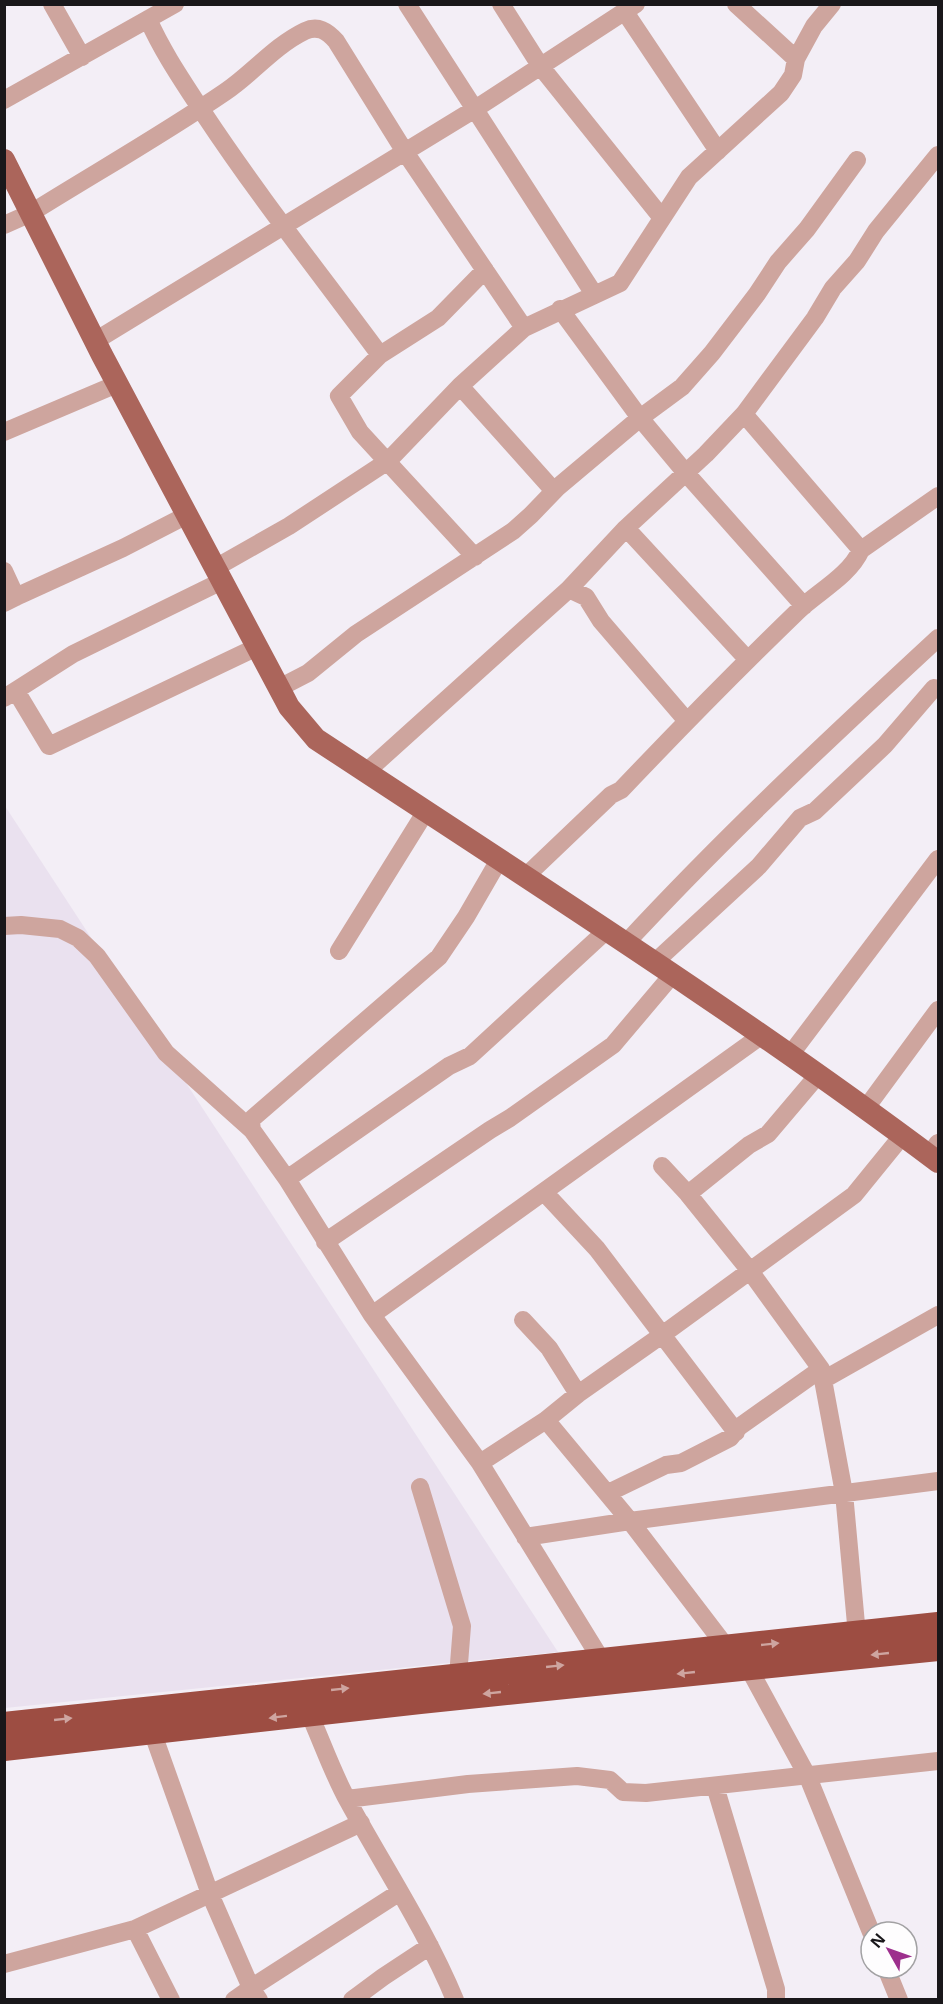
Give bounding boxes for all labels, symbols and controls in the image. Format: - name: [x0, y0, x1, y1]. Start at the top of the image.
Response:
- one-way arrow: [760, 1639, 779, 1649]
- one-way arrow: [871, 1649, 890, 1658]
- one-way arrow: [545, 1661, 564, 1671]
- one-way arrow: [677, 1668, 696, 1678]
- one-way arrow: [331, 1684, 350, 1694]
- one-way arrow: [483, 1688, 502, 1698]
- one-way arrow: [268, 1712, 287, 1722]
- one-way arrow: [53, 1714, 72, 1724]
- north arrow: [859, 1920, 919, 1980]
- text: N: [865, 1928, 890, 1952]

